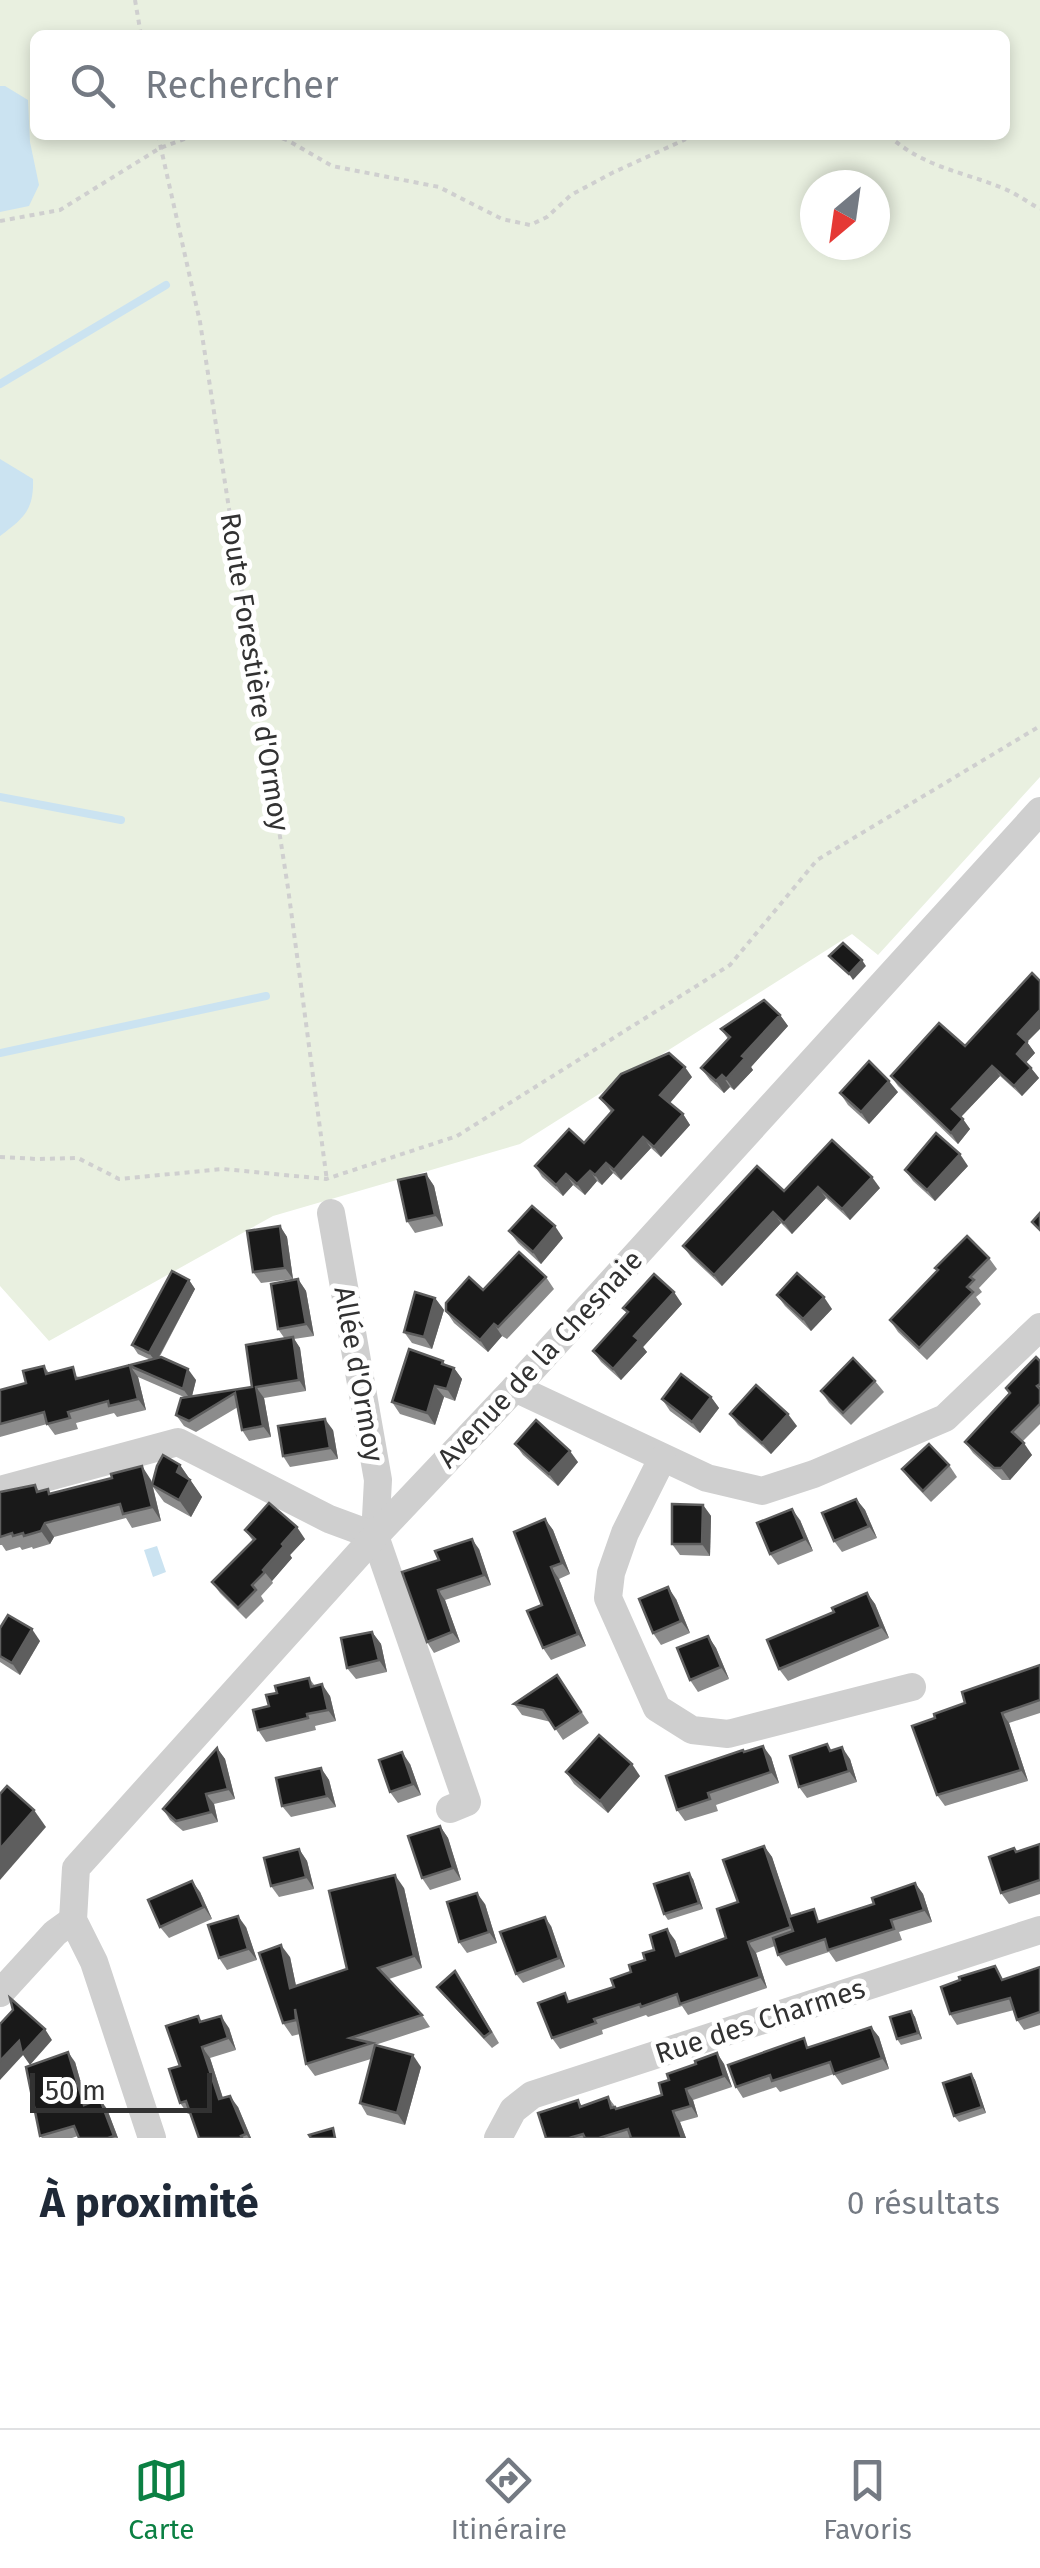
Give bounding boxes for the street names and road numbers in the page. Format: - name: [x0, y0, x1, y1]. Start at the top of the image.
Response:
- street label: Route Forestière d'Ormoy: [214, 510, 297, 834]
- street label: Avenue de la Chesnaie: [431, 1243, 649, 1475]
- street label: Allée d'Ormoy: [327, 1284, 391, 1464]
- street label: Rue des Charmes: [651, 1972, 869, 2070]

